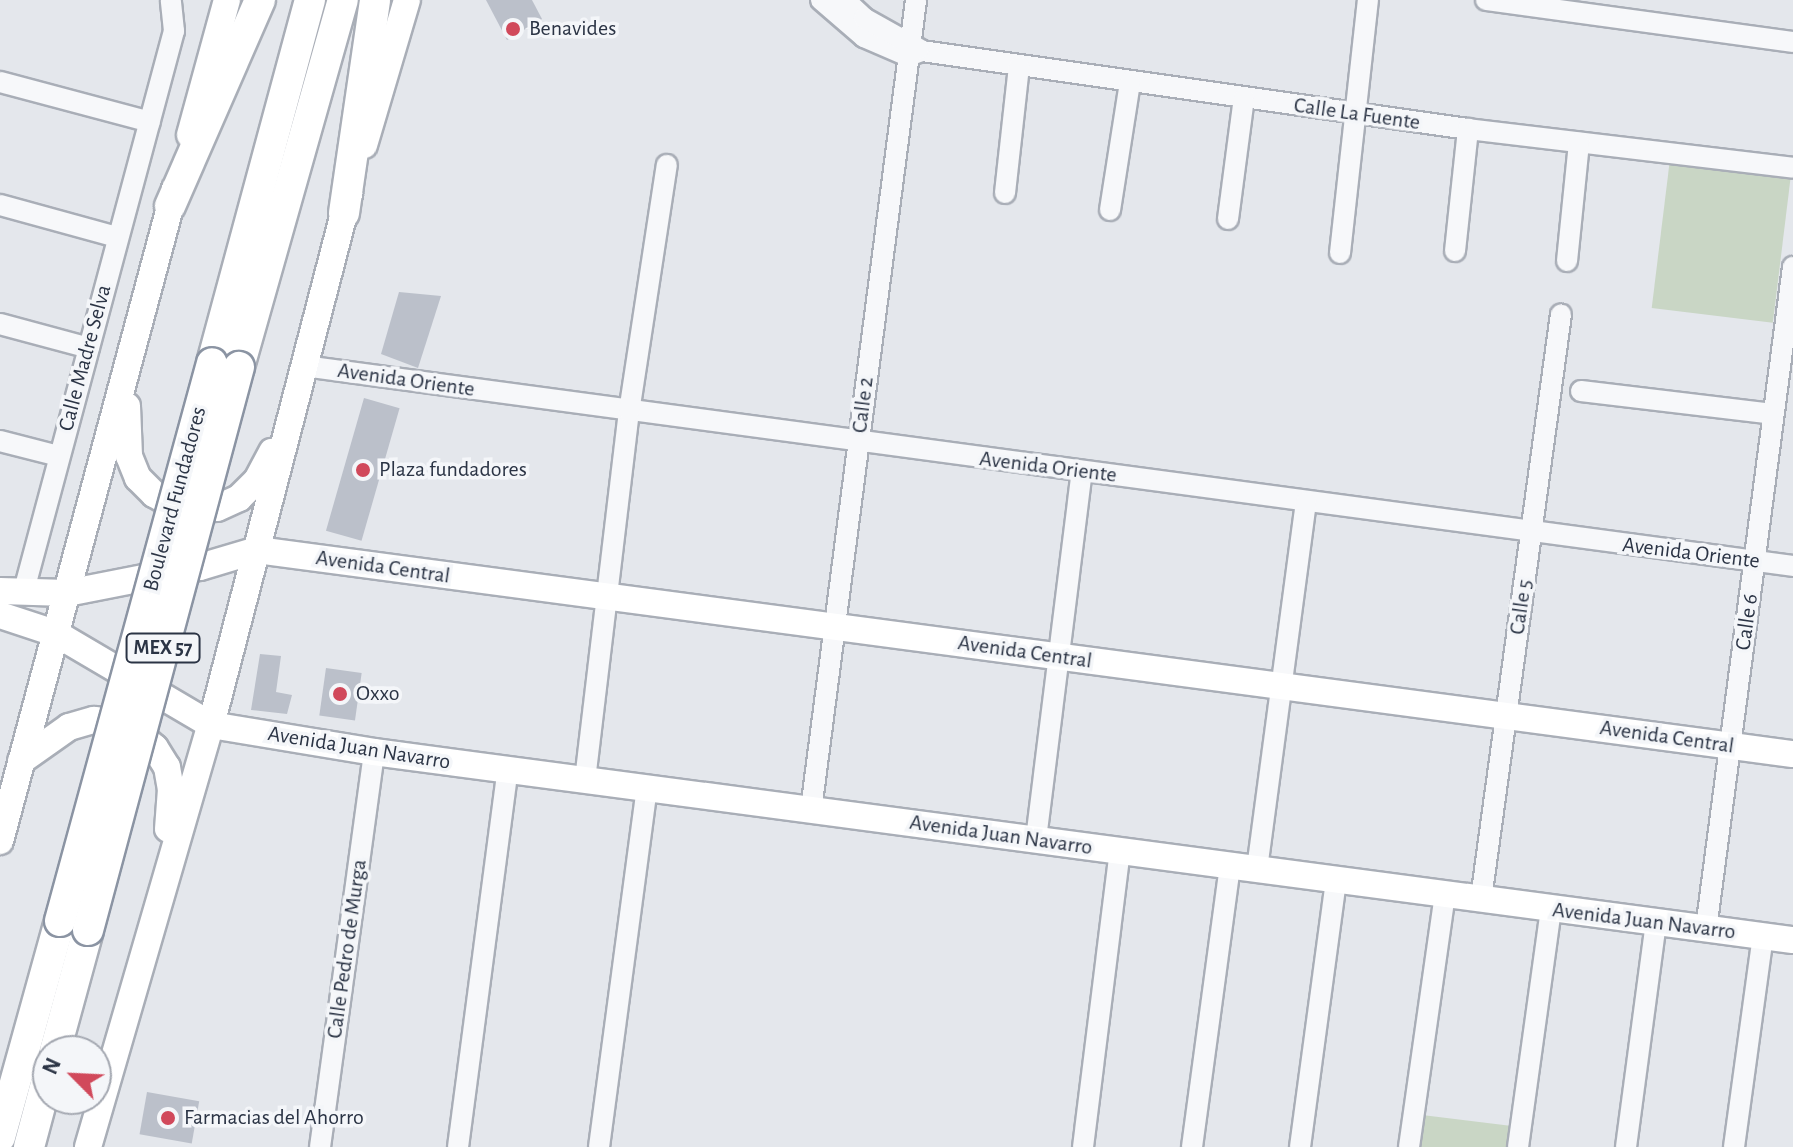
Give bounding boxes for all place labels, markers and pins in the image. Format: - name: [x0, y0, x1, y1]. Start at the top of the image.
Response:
- place label: Benavides: [529, 16, 616, 42]
- marker: Benavides: [504, 20, 522, 38]
- place label: Plaza fundadores: [379, 457, 527, 483]
- marker: Plaza fundadores: [354, 461, 372, 479]
- place label: Oxxo: [356, 681, 400, 707]
- marker: Oxxo: [331, 685, 349, 703]
- place label: Farmacias del Ahorro: [184, 1105, 364, 1131]
- marker: Farmacias del Ahorro: [159, 1109, 177, 1127]

